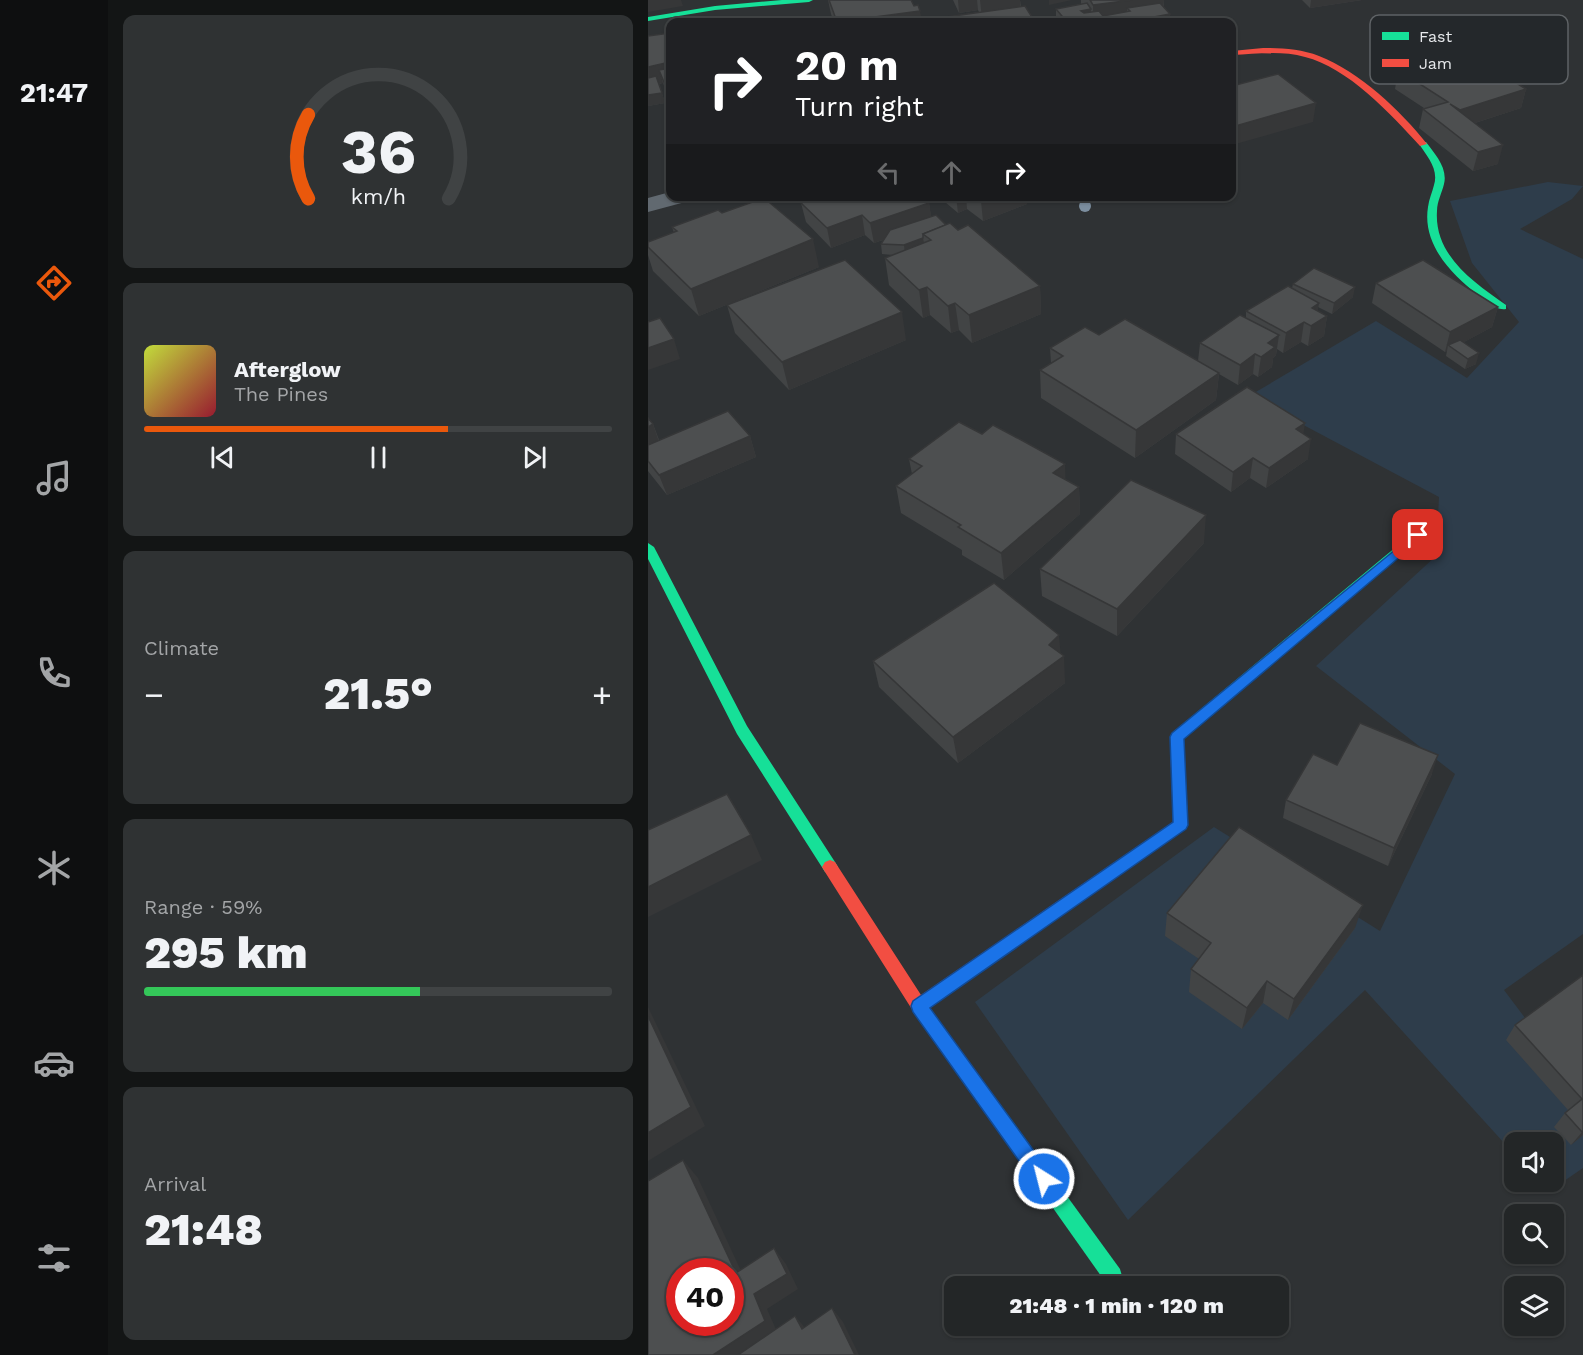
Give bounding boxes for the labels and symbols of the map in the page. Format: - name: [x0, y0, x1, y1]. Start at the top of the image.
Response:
- legend: [1370, 15, 1568, 84]
- text: Fast: [1419, 27, 1452, 46]
- text: Jam: [1419, 54, 1452, 73]
- pin: [1392, 509, 1443, 560]
- position arrow: [1012, 1147, 1076, 1211]
- speed limit sign: 40: [666, 1258, 744, 1336]

